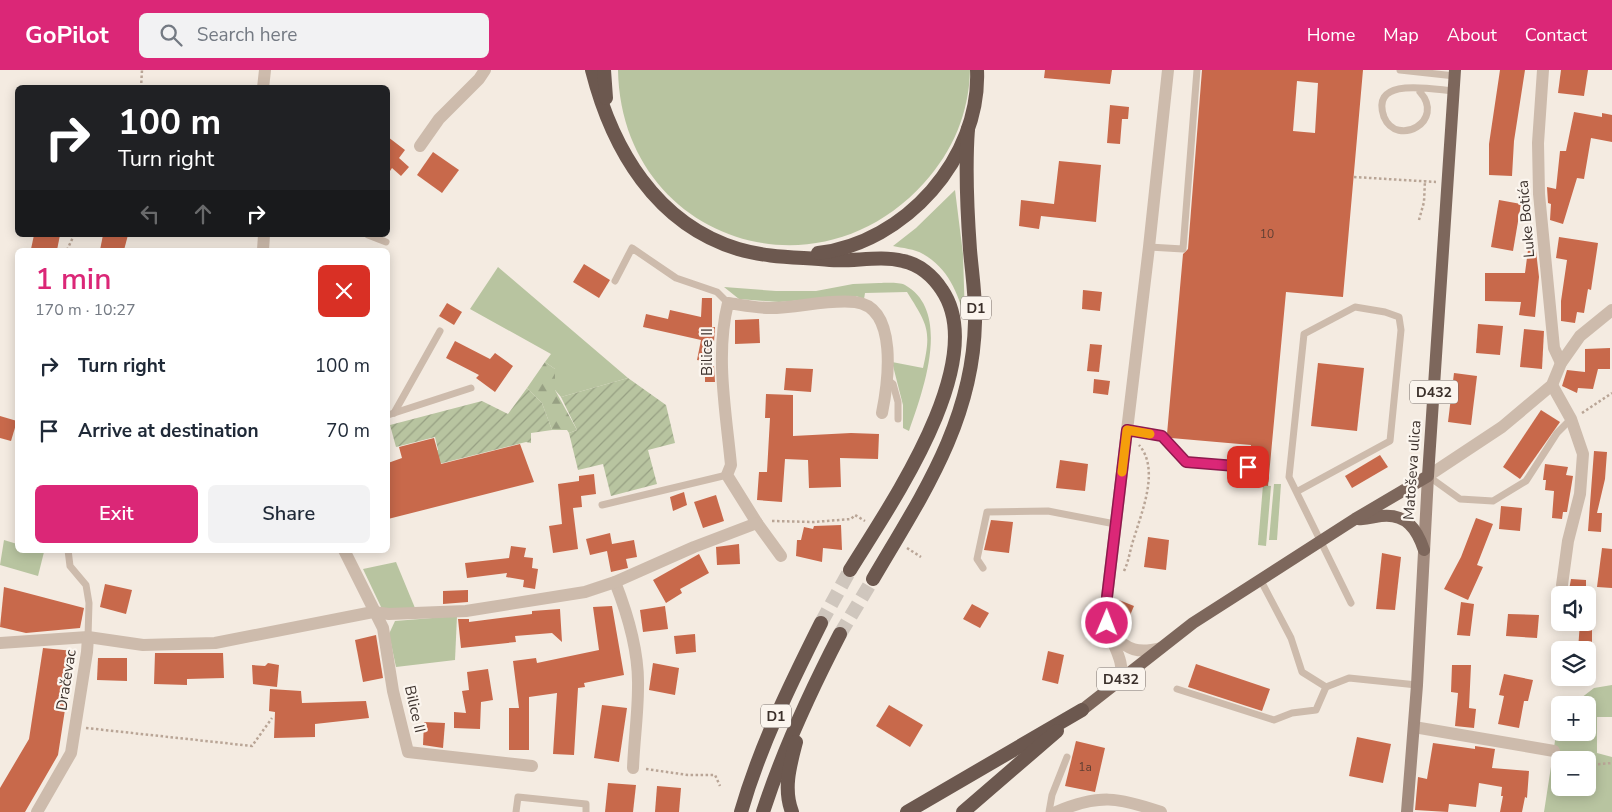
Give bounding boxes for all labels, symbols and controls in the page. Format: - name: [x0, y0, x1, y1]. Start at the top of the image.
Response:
- search box: [139, 13, 489, 58]
- text: GoPilot: [25, 19, 109, 51]
- icon: search: [157, 21, 185, 49]
- text: Search here: [197, 22, 297, 48]
- text: Home: [1307, 23, 1355, 47]
- text: Map: [1383, 23, 1419, 47]
- text: About: [1447, 23, 1497, 47]
- text: Contact: [1525, 23, 1587, 47]
- text: 100 m: [118, 99, 221, 146]
- icon: right: [35, 105, 100, 170]
- text: Turn right: [118, 144, 214, 174]
- street label: Luke Botića: [1513, 180, 1539, 258]
- icon: left: [136, 200, 164, 228]
- icon: ahead: [189, 200, 217, 228]
- icon: right: [242, 200, 270, 228]
- house number: 10: [1260, 226, 1274, 242]
- text: 1 min: [35, 259, 111, 300]
- button: close: [318, 265, 370, 317]
- road number: D1: [961, 297, 991, 320]
- text: 170 m · 10:27: [35, 299, 136, 321]
- street label: Bilice II: [697, 328, 717, 376]
- icon: right: [35, 352, 63, 380]
- text: Turn right: [78, 353, 165, 379]
- text: 100 m: [315, 353, 370, 379]
- road number: D432: [1410, 381, 1458, 404]
- icon: arrive: [35, 417, 63, 445]
- text: Arrive at destination: [78, 418, 259, 444]
- text: 70 m: [326, 418, 370, 444]
- street label: Matoševa ulica: [1399, 419, 1425, 521]
- pin: [1227, 446, 1269, 488]
- icon: arrive: [1234, 453, 1262, 481]
- button: Exit: [35, 485, 198, 543]
- button: Share: [208, 485, 370, 543]
- map controls: [1551, 586, 1596, 796]
- button: sound: [1551, 586, 1596, 631]
- position arrow: [1080, 596, 1132, 648]
- button: layers: [1551, 641, 1596, 686]
- street label: Dračevac: [51, 648, 81, 712]
- road number: D432: [1097, 668, 1145, 690]
- street label: Bilice II: [400, 683, 430, 735]
- button: +: [1551, 696, 1596, 741]
- road number: D1: [761, 704, 791, 728]
- button: −: [1551, 751, 1596, 796]
- house number: 1a: [1078, 759, 1092, 775]

